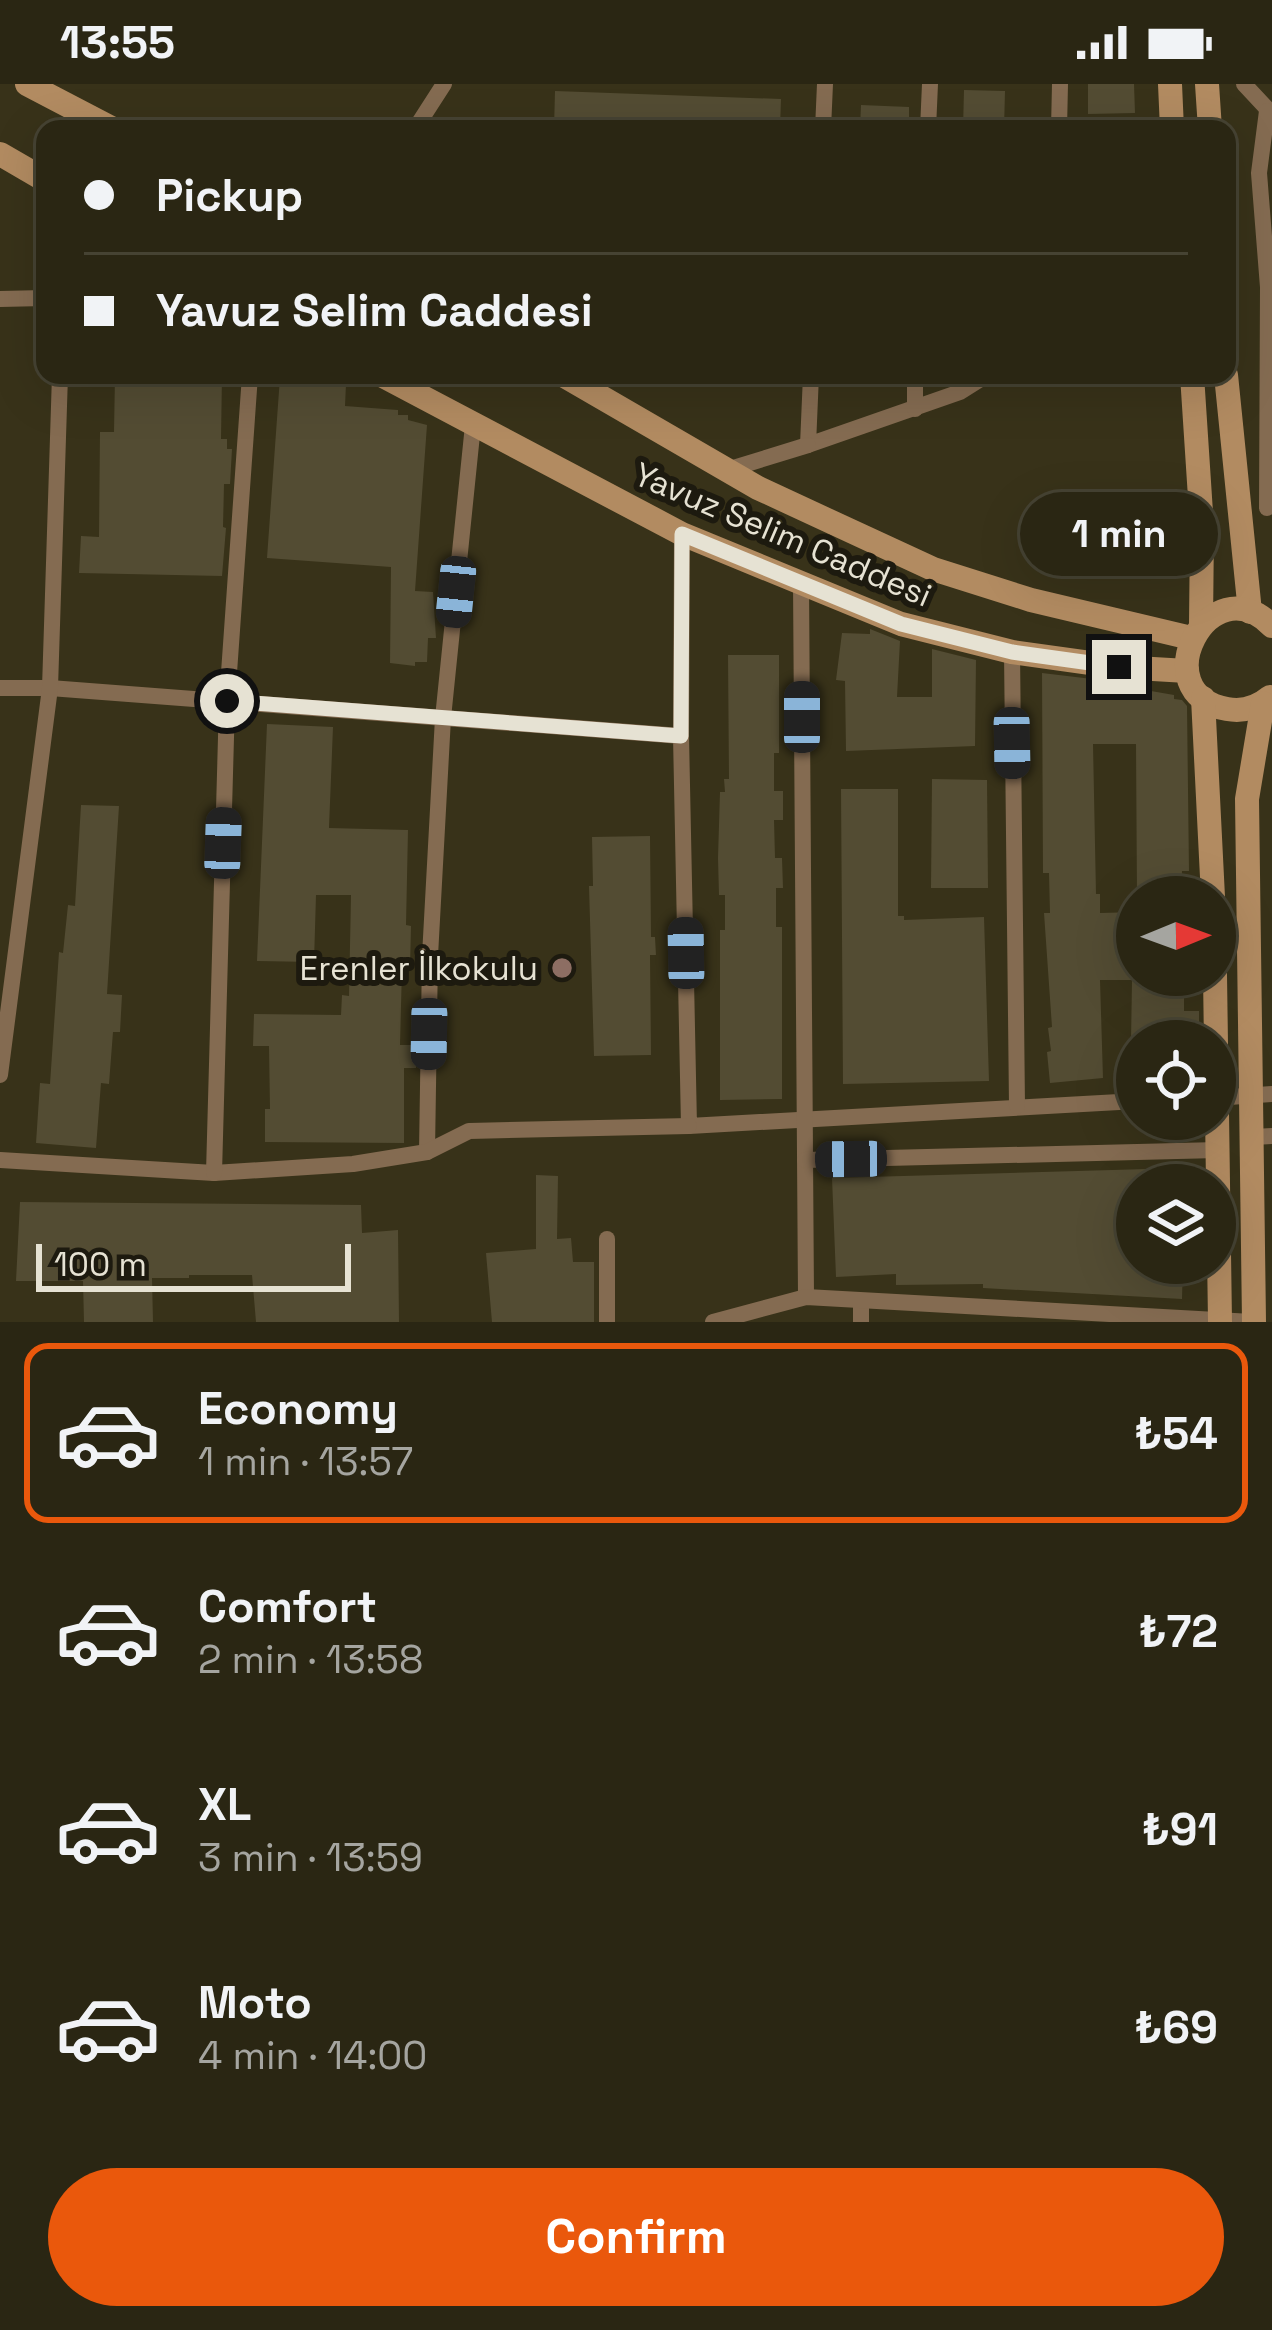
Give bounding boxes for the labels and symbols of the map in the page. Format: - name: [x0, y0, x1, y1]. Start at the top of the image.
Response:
- street label: Yavuz Selim Caddesi: [627, 453, 938, 617]
- callout: 1 min: [1020, 493, 1218, 577]
- car: [434, 554, 478, 630]
- route end: [1092, 640, 1146, 694]
- route start: [200, 674, 254, 728]
- car: [784, 681, 820, 753]
- car: [993, 707, 1031, 779]
- car: [204, 806, 242, 880]
- north arrow: [1116, 876, 1236, 996]
- car: [667, 917, 705, 989]
- place label: Erenler İlkokulu: [300, 948, 538, 990]
- marker: Erenler İlkokulu: [549, 955, 575, 981]
- car: [410, 998, 448, 1070]
- car: [815, 1140, 887, 1178]
- scale bar: [36, 1238, 351, 1291]

